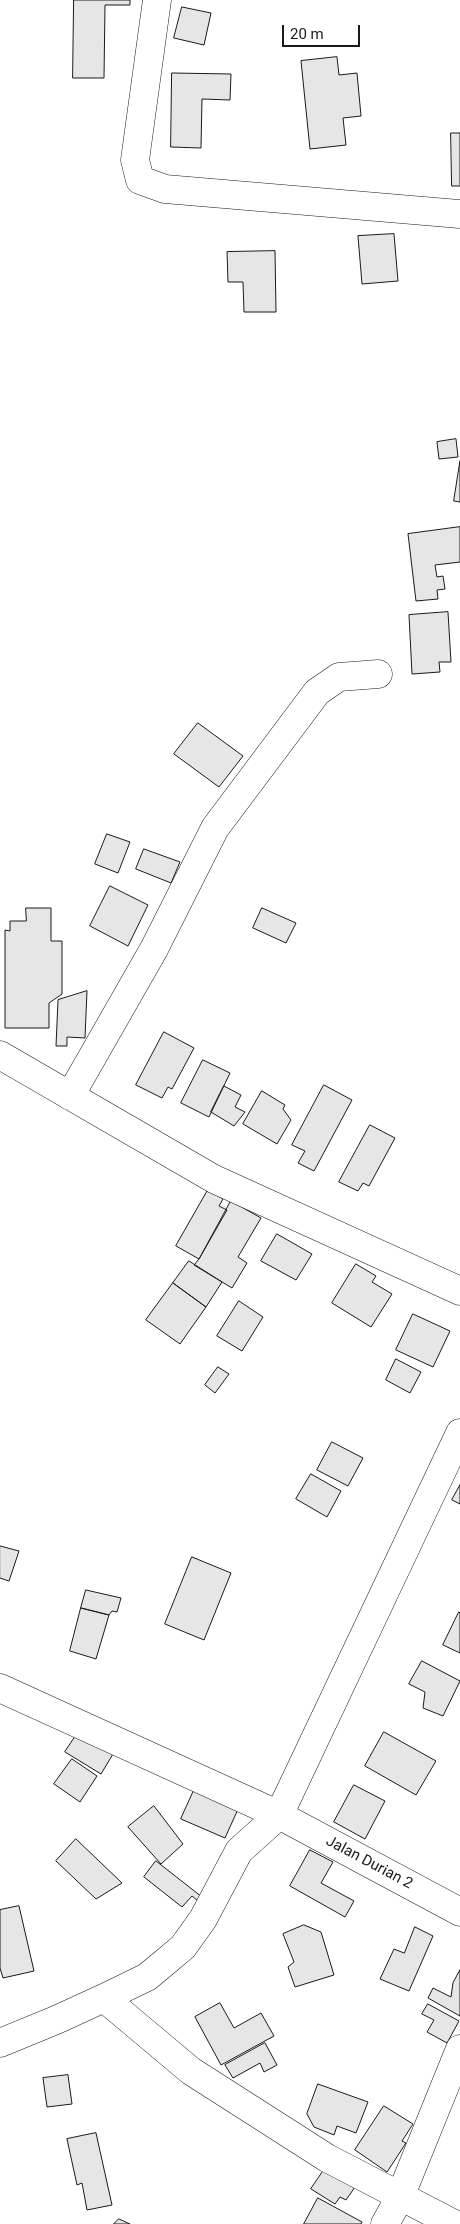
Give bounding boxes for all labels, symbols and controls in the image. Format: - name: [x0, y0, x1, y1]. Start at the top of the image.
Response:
- scale bar: [285, 15, 362, 47]
- text: 20 m: [290, 25, 324, 43]
- street label: Jalan Durian 2: [323, 1833, 415, 1893]

